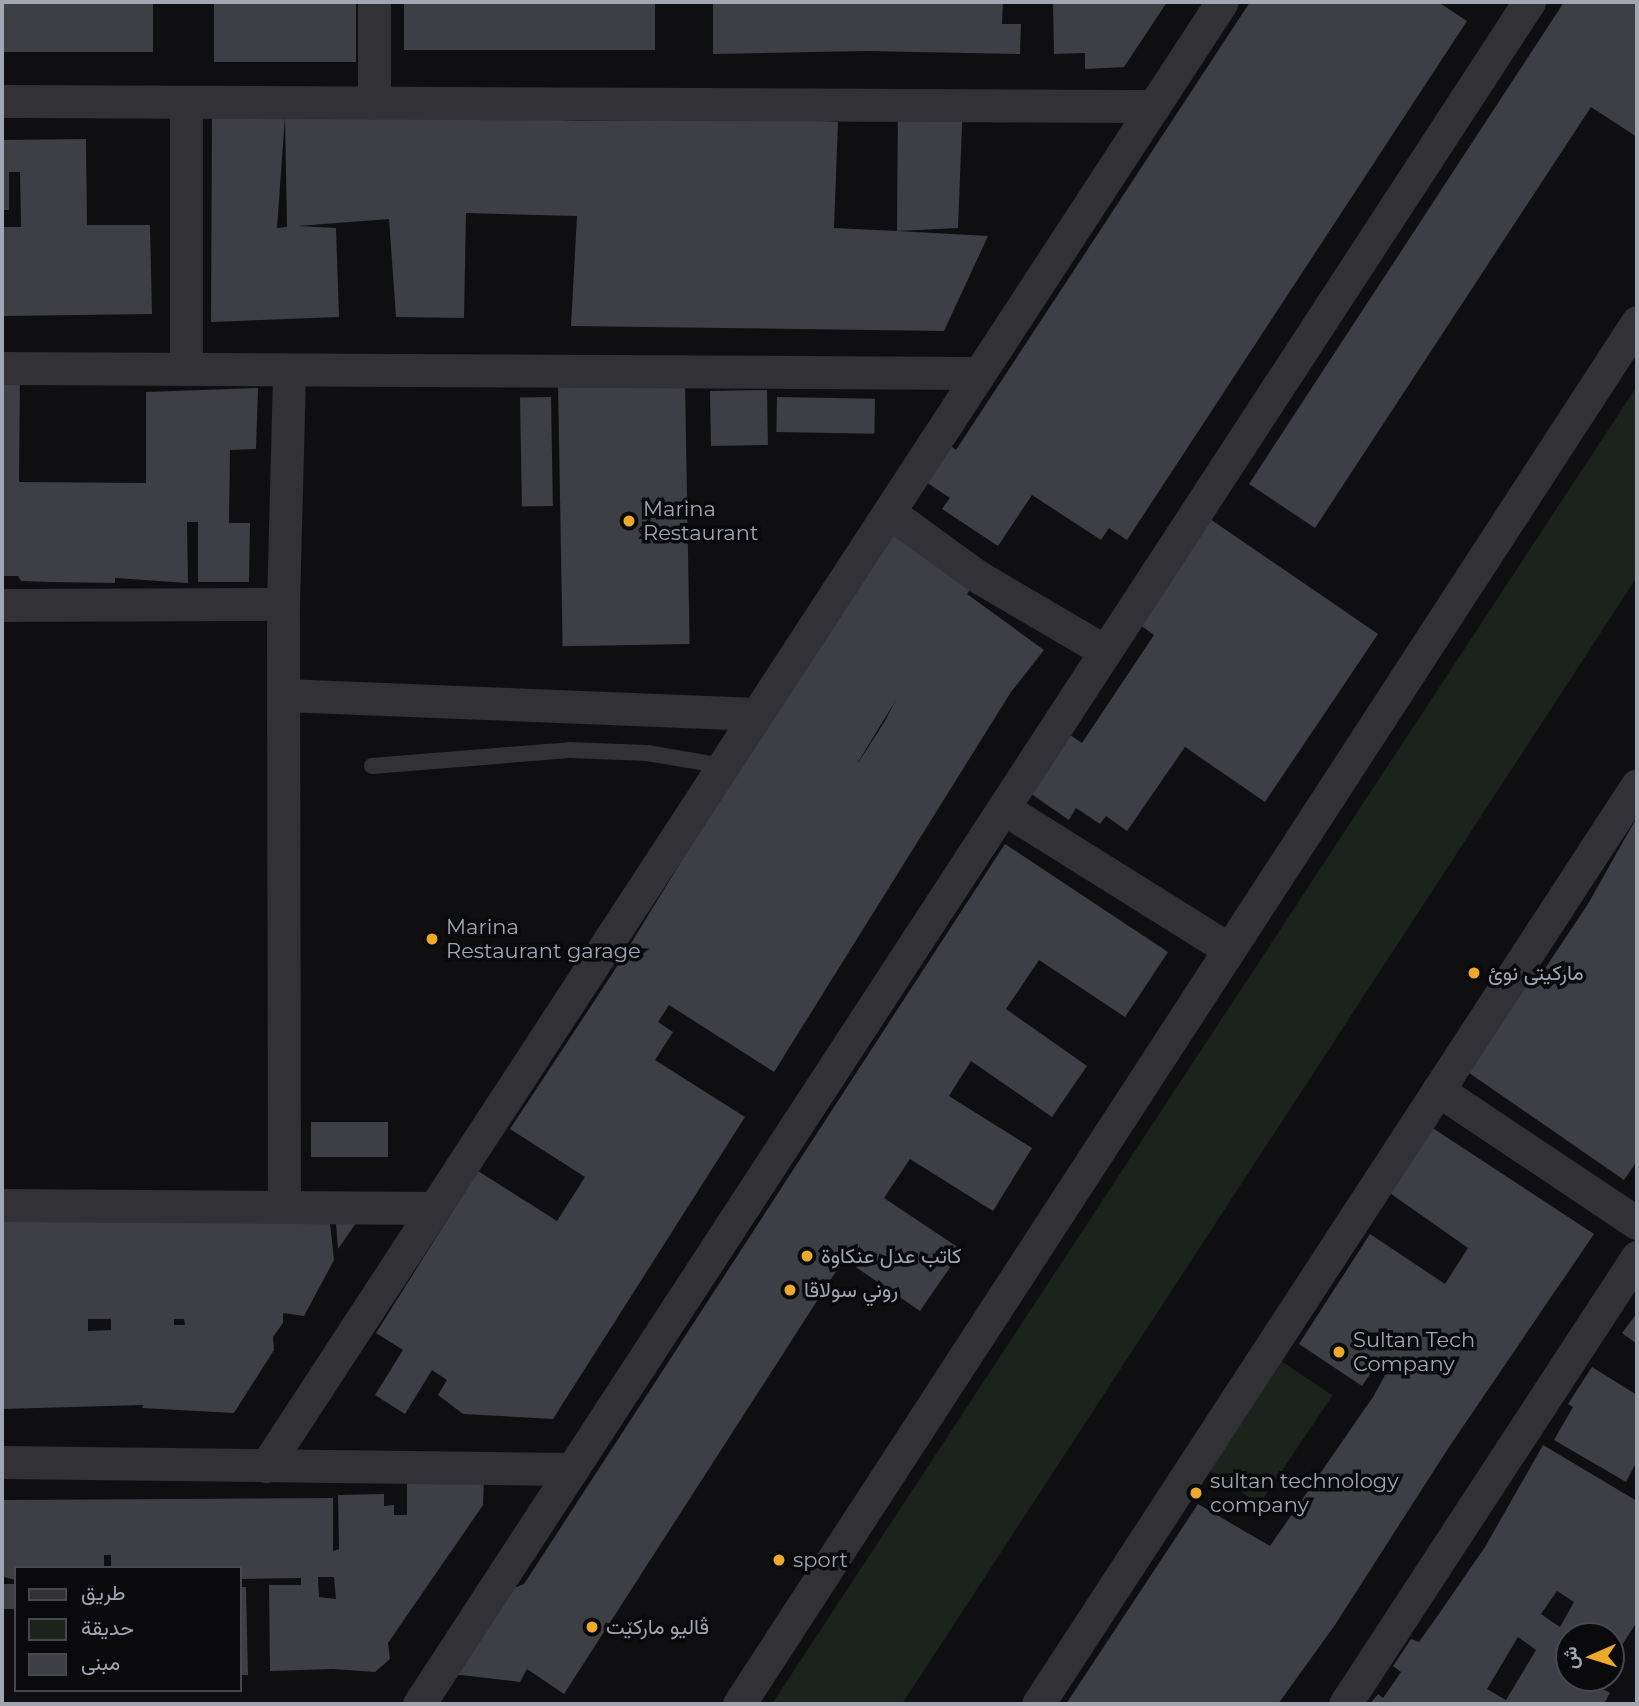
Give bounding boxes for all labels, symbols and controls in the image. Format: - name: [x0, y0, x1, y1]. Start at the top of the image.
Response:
- place label: Marina Restaurant: [643, 496, 758, 546]
- marker: Marina Restaurant: [621, 513, 637, 529]
- place label: Marina Restaurant garage: [446, 914, 641, 964]
- marker: Marina Restaurant garage: [424, 931, 440, 947]
- place label: مارکیتی نوئ: [1488, 960, 1584, 986]
- marker: مارکیتی نوئ: [1466, 965, 1482, 981]
- place label: كاتب عدل عنكاوة: [821, 1243, 962, 1269]
- marker: كاتب عدل عنكاوة: [799, 1248, 815, 1264]
- place label: روني سولاقا: [804, 1277, 898, 1303]
- marker: روني سولاقا: [782, 1282, 798, 1298]
- place label: Sultan Tech Company: [1353, 1327, 1475, 1377]
- marker: Sultan Tech Company: [1331, 1344, 1347, 1360]
- place label: sultan technology company: [1210, 1468, 1399, 1518]
- marker: sultan technology company: [1188, 1485, 1204, 1501]
- place label: sport: [793, 1547, 848, 1573]
- marker: sport: [771, 1552, 787, 1568]
- legend: [14, 1566, 242, 1692]
- text: طريق: [81, 1580, 126, 1605]
- place label: ڤالیو مارکێت: [606, 1614, 709, 1640]
- text: حديقة: [81, 1615, 134, 1640]
- marker: ڤالیو مارکێت: [584, 1619, 600, 1635]
- north arrow: [1555, 1622, 1625, 1692]
- text: ش: [1558, 1646, 1583, 1670]
- text: مبنى: [81, 1650, 120, 1675]

